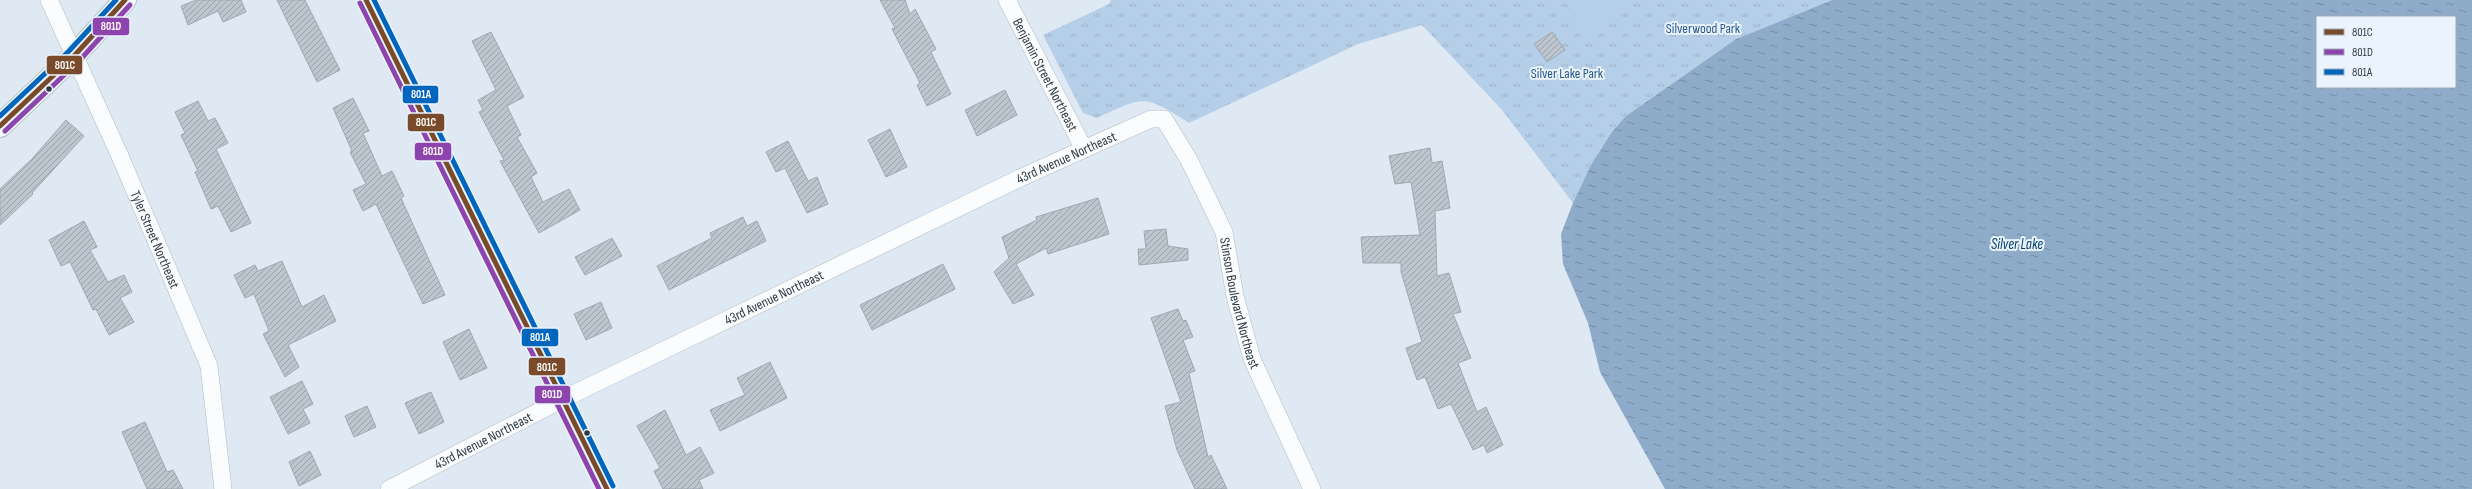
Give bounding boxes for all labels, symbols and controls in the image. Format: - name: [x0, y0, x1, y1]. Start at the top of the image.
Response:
- street label: Benjamin Street Northeast: [1009, 15, 1081, 134]
- legend: [2316, 16, 2456, 88]
- line badge: 801D: [92, 17, 130, 36]
- text: 801D: [101, 20, 122, 33]
- park label: Silverwood Park: [1666, 20, 1741, 37]
- text: 801C: [2352, 25, 2373, 40]
- text: 801D: [2352, 45, 2373, 60]
- line badge: 801C: [46, 55, 83, 75]
- text: 801C: [55, 59, 76, 72]
- park label: Silver Lake Park: [1531, 65, 1604, 82]
- text: 801A: [2352, 65, 2373, 80]
- unlabelled marker: [44, 84, 54, 94]
- line badge: 801A: [402, 85, 439, 104]
- text: 801A: [411, 88, 432, 101]
- line badge: 801C: [407, 113, 445, 132]
- text: 801C: [416, 116, 437, 129]
- street label: 43rd Avenue Northeast: [1013, 128, 1119, 188]
- line badge: 801D: [414, 142, 452, 161]
- text: 801D: [423, 145, 444, 158]
- street label: Tyler Street Northeast: [127, 188, 183, 291]
- water label: Silver Lake: [1991, 235, 2043, 254]
- street label: Stinson Boulevard Northeast: [1216, 236, 1263, 372]
- street label: 43rd Avenue Northeast: [722, 266, 826, 329]
- line badge: 801A: [521, 328, 559, 347]
- text: 801A: [530, 331, 551, 344]
- line badge: 801C: [528, 357, 566, 376]
- text: 801C: [537, 361, 558, 374]
- line badge: 801D: [534, 385, 571, 404]
- text: 801D: [542, 388, 563, 401]
- street label: 43rd Avenue Northeast: [432, 408, 535, 473]
- unlabelled marker: [582, 428, 592, 438]

